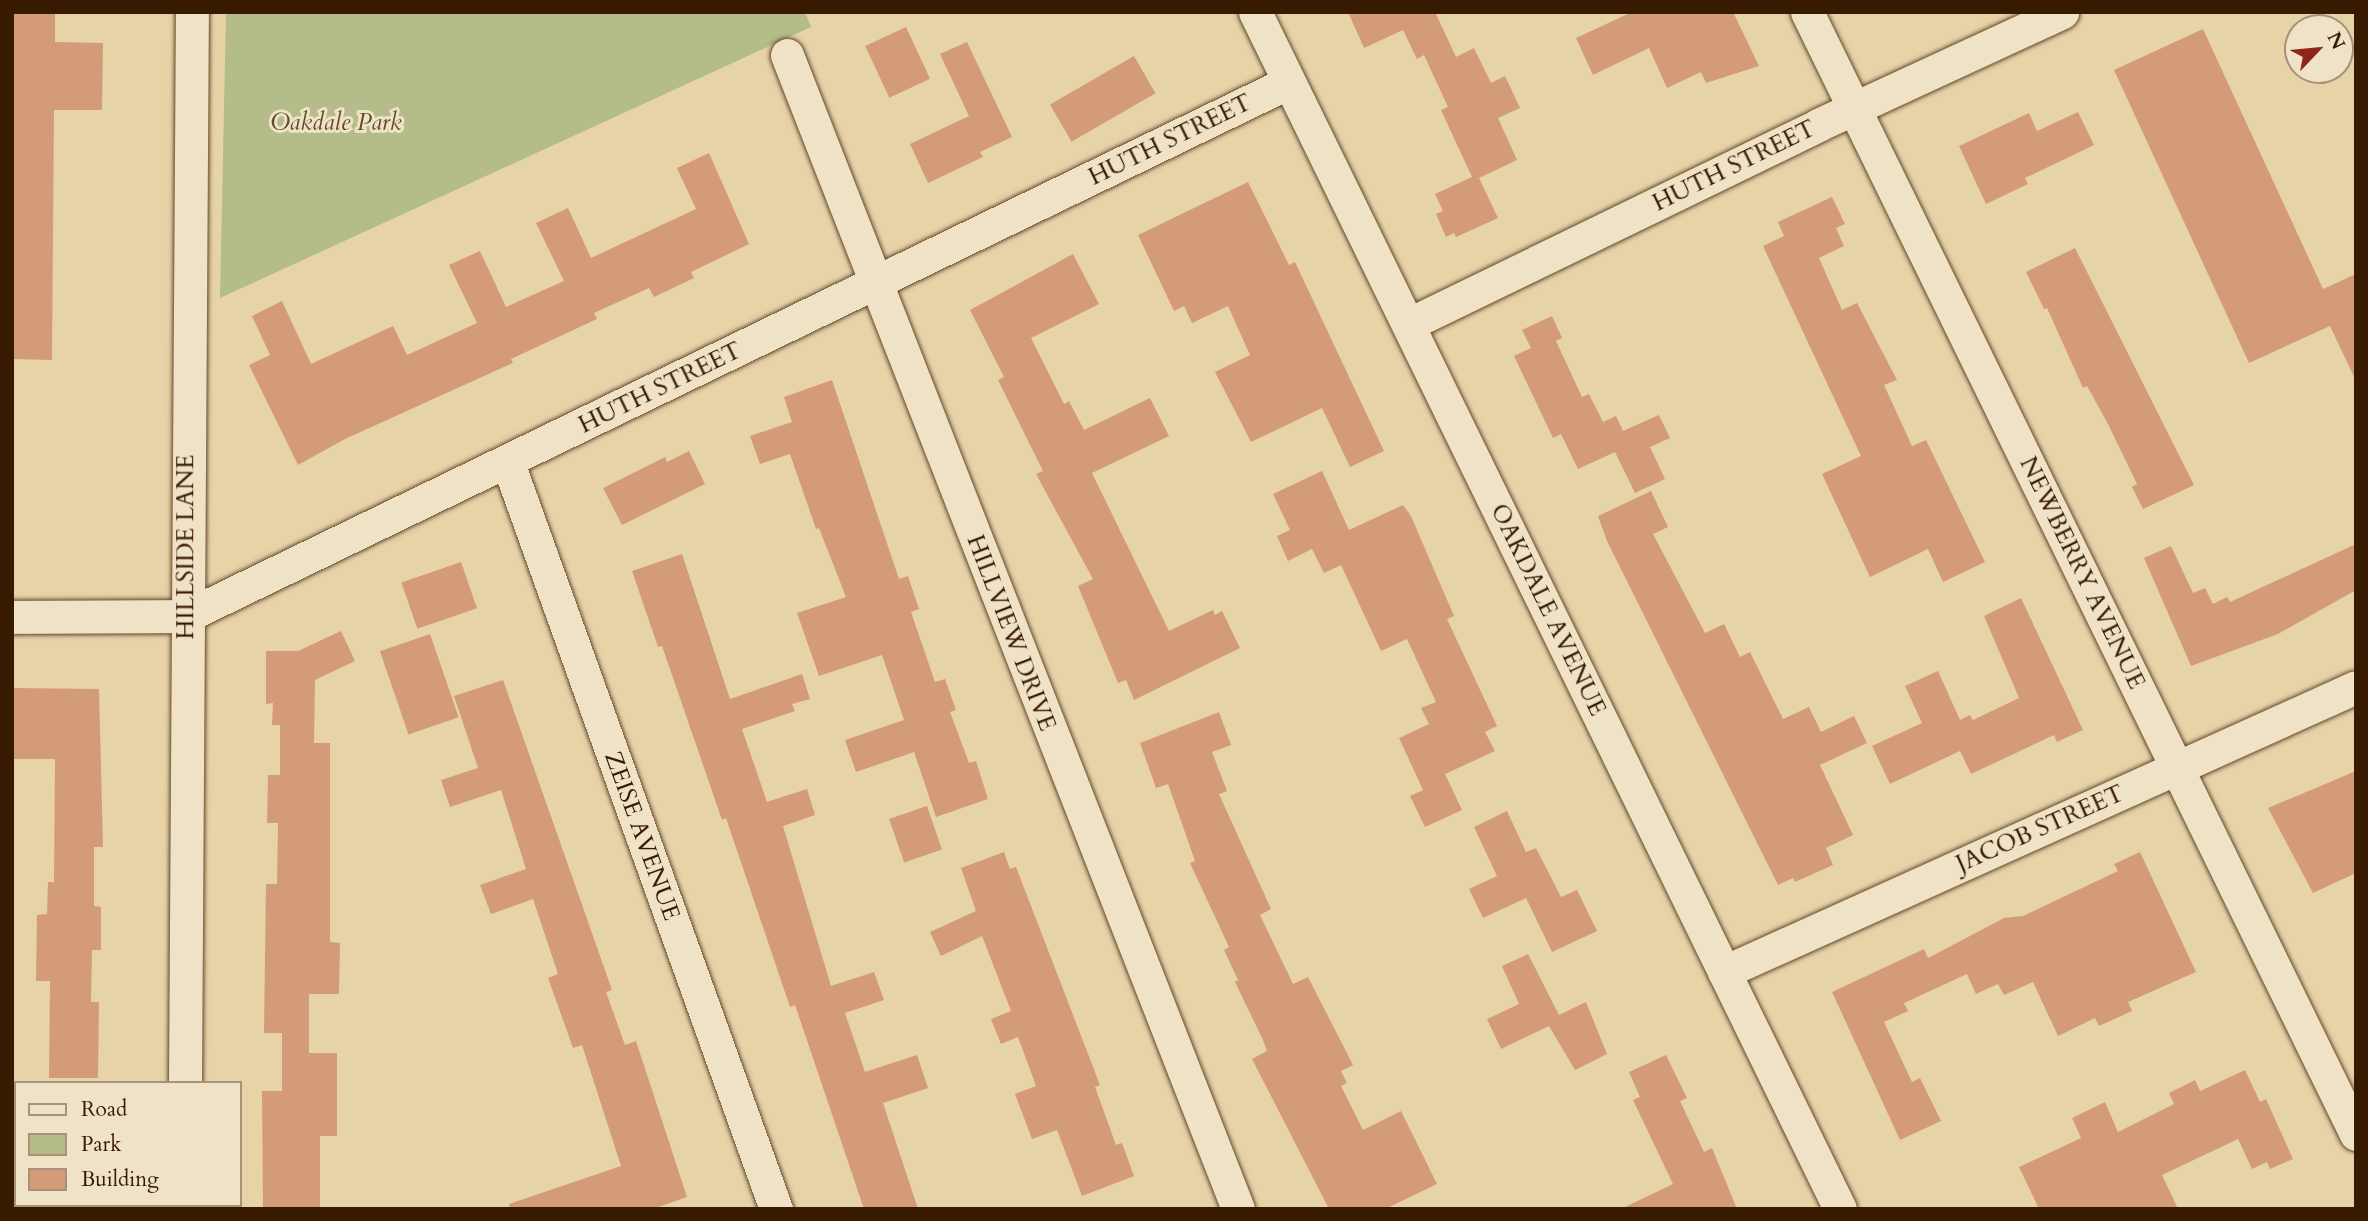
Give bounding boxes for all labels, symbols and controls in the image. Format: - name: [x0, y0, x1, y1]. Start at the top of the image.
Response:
- north arrow: [2284, 14, 2354, 84]
- text: N: [2321, 28, 2351, 54]
- street label: HUTH STREET: [1084, 88, 1256, 192]
- park label: Oakdale Park: [270, 109, 402, 137]
- street label: HUTH STREET: [1648, 114, 1820, 218]
- street label: HUTH STREET: [574, 336, 746, 440]
- street label: NEWBERRY AVENUE: [2013, 452, 2151, 694]
- street label: HILLSIDE LANE: [172, 454, 200, 640]
- street label: OAKDALE AVENUE: [1484, 499, 1612, 721]
- street label: HILLVIEW DRIVE: [960, 531, 1062, 735]
- street label: ZEISE AVENUE: [598, 748, 686, 924]
- street label: JACOB STREET: [1952, 779, 2128, 879]
- legend: [14, 1081, 242, 1207]
- text: Road: [81, 1095, 127, 1124]
- text: Park: [81, 1130, 121, 1159]
- text: Building: [81, 1165, 159, 1194]

